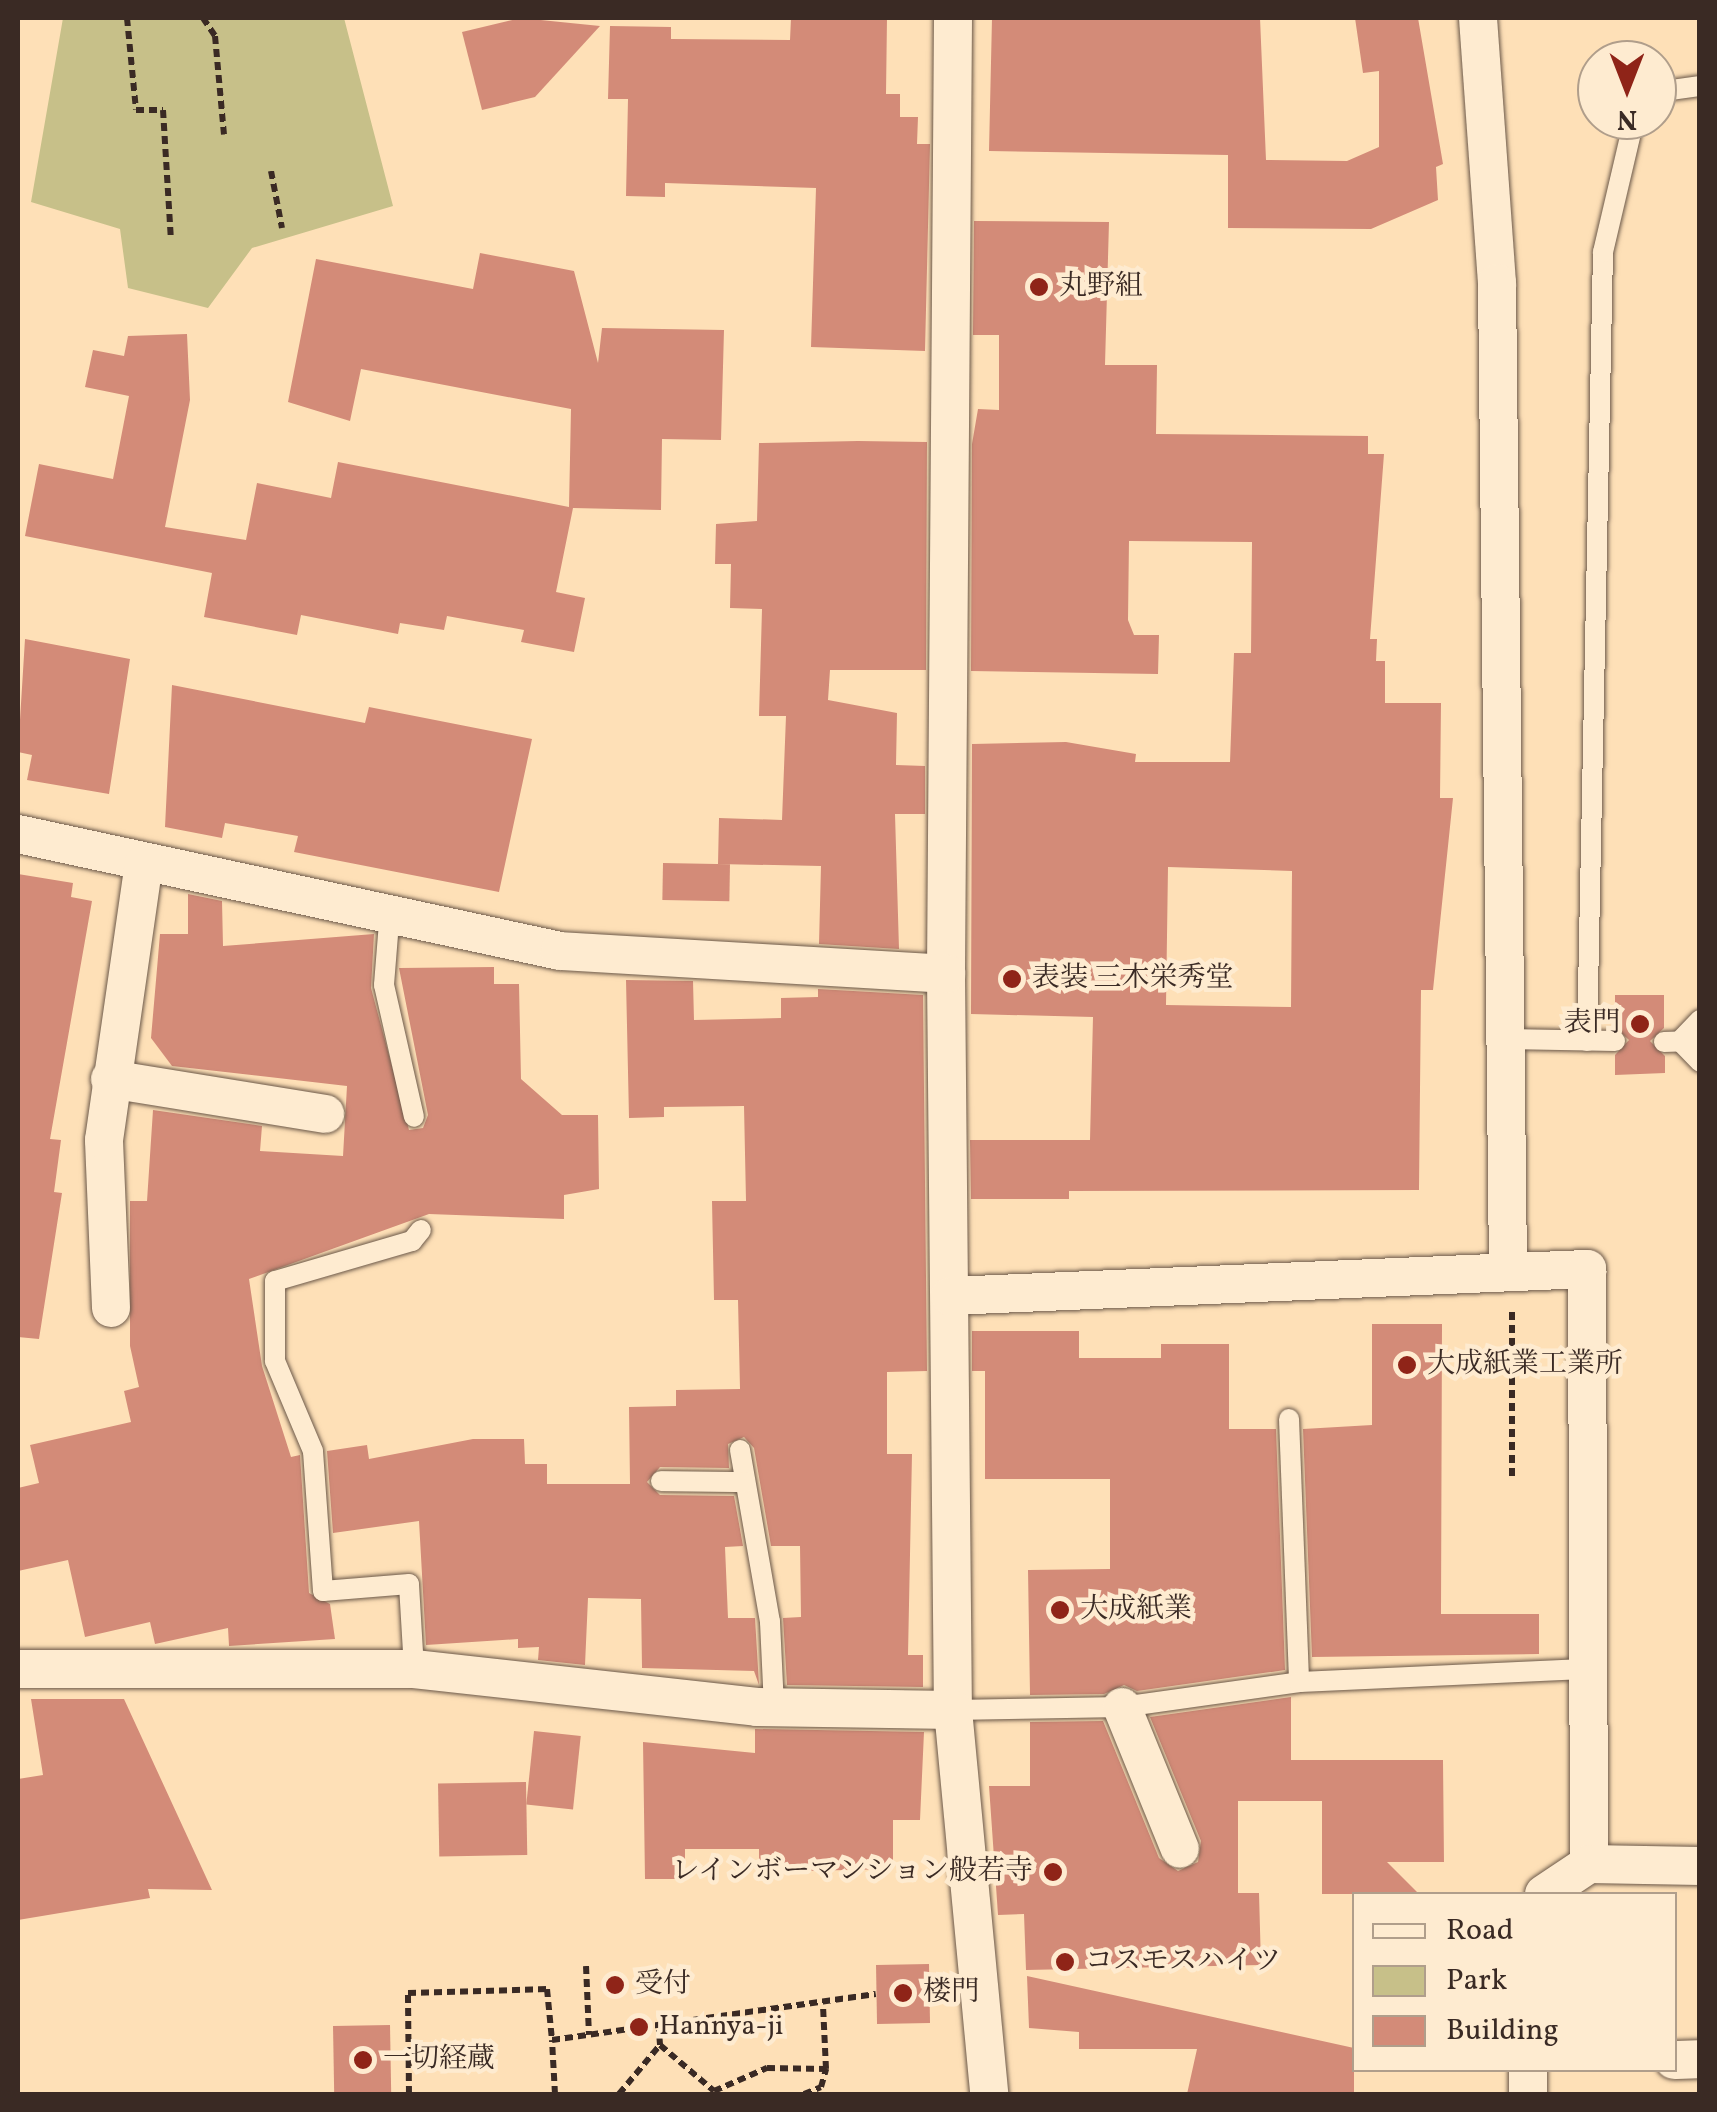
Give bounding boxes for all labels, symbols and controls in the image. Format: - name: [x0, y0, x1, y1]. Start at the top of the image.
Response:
- north arrow: [1577, 40, 1677, 140]
- text: N: [1617, 99, 1637, 138]
- place label: 丸野組: [1059, 270, 1143, 304]
- marker: 丸野組: [1028, 276, 1050, 298]
- place label: 表装 三木栄秀堂: [1032, 962, 1234, 996]
- marker: 表装 三木栄秀堂: [1001, 968, 1023, 990]
- place label: 表門: [1564, 1007, 1620, 1041]
- marker: 表門: [1629, 1013, 1651, 1035]
- place label: 大成紙業工業所: [1427, 1348, 1623, 1382]
- marker: 大成紙業工業所: [1396, 1354, 1418, 1376]
- place label: 大成紙業: [1080, 1593, 1192, 1627]
- marker: 大成紙業: [1049, 1599, 1071, 1621]
- place label: レインボーマンション般若寺: [669, 1855, 1033, 1889]
- marker: レインボーマンション般若寺: [1042, 1861, 1064, 1883]
- legend: [1352, 1892, 1677, 2072]
- text: Road: [1446, 1910, 1514, 1952]
- place label: コスモスハイツ: [1085, 1945, 1281, 1979]
- marker: コスモスハイツ: [1054, 1951, 1076, 1973]
- text: Park: [1446, 1960, 1507, 2002]
- place label: 受付: [635, 1968, 691, 2002]
- marker: 受付: [604, 1974, 626, 1996]
- place label: 楼門: [923, 1976, 979, 2010]
- marker: 楼門: [892, 1982, 914, 2004]
- place label: Hannya-ji: [659, 2010, 784, 2044]
- text: Building: [1446, 2010, 1559, 2052]
- marker: Hannya-ji: [628, 2016, 650, 2038]
- place label: 一切経蔵: [383, 2043, 495, 2077]
- marker: 一切経蔵: [352, 2049, 374, 2071]

